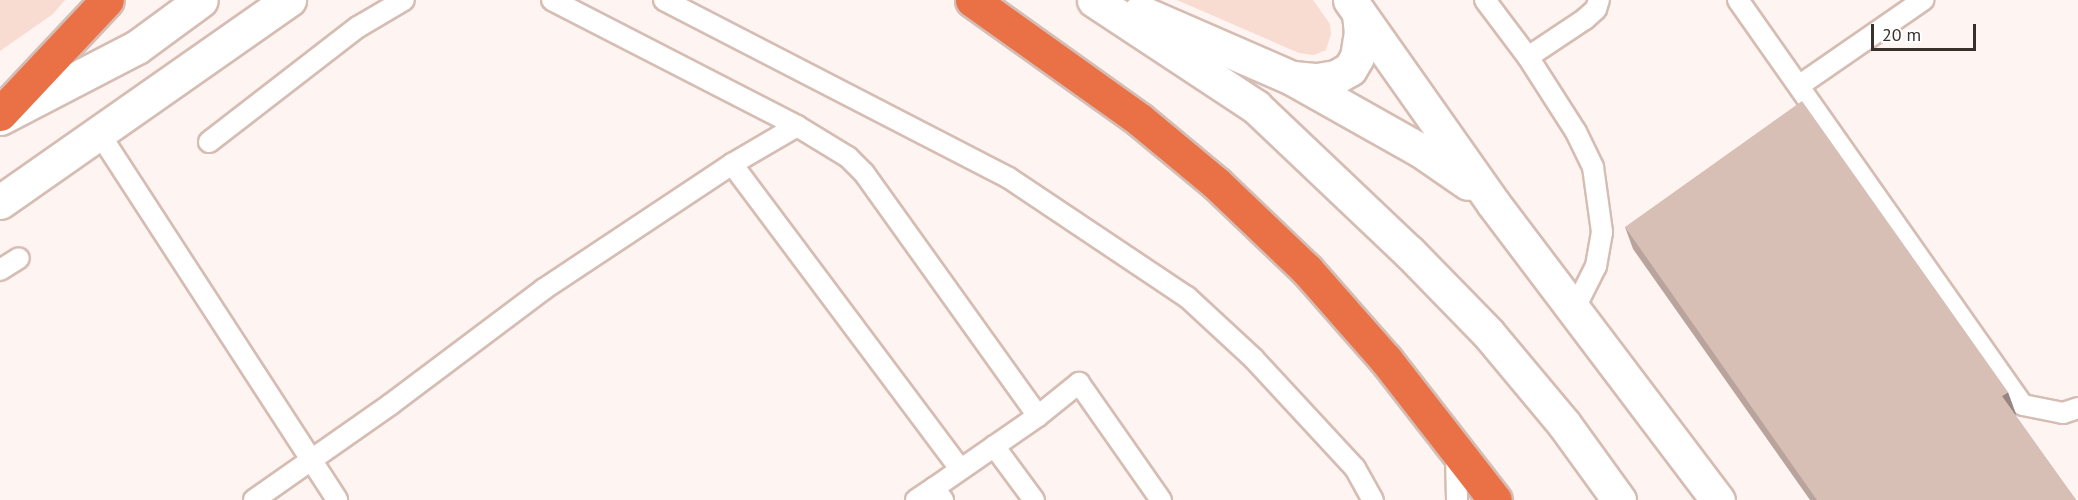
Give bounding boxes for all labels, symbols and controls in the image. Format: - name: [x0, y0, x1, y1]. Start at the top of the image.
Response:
- scale bar: [1874, 12, 1979, 50]
- text: 20 m: [1882, 23, 1921, 46]

